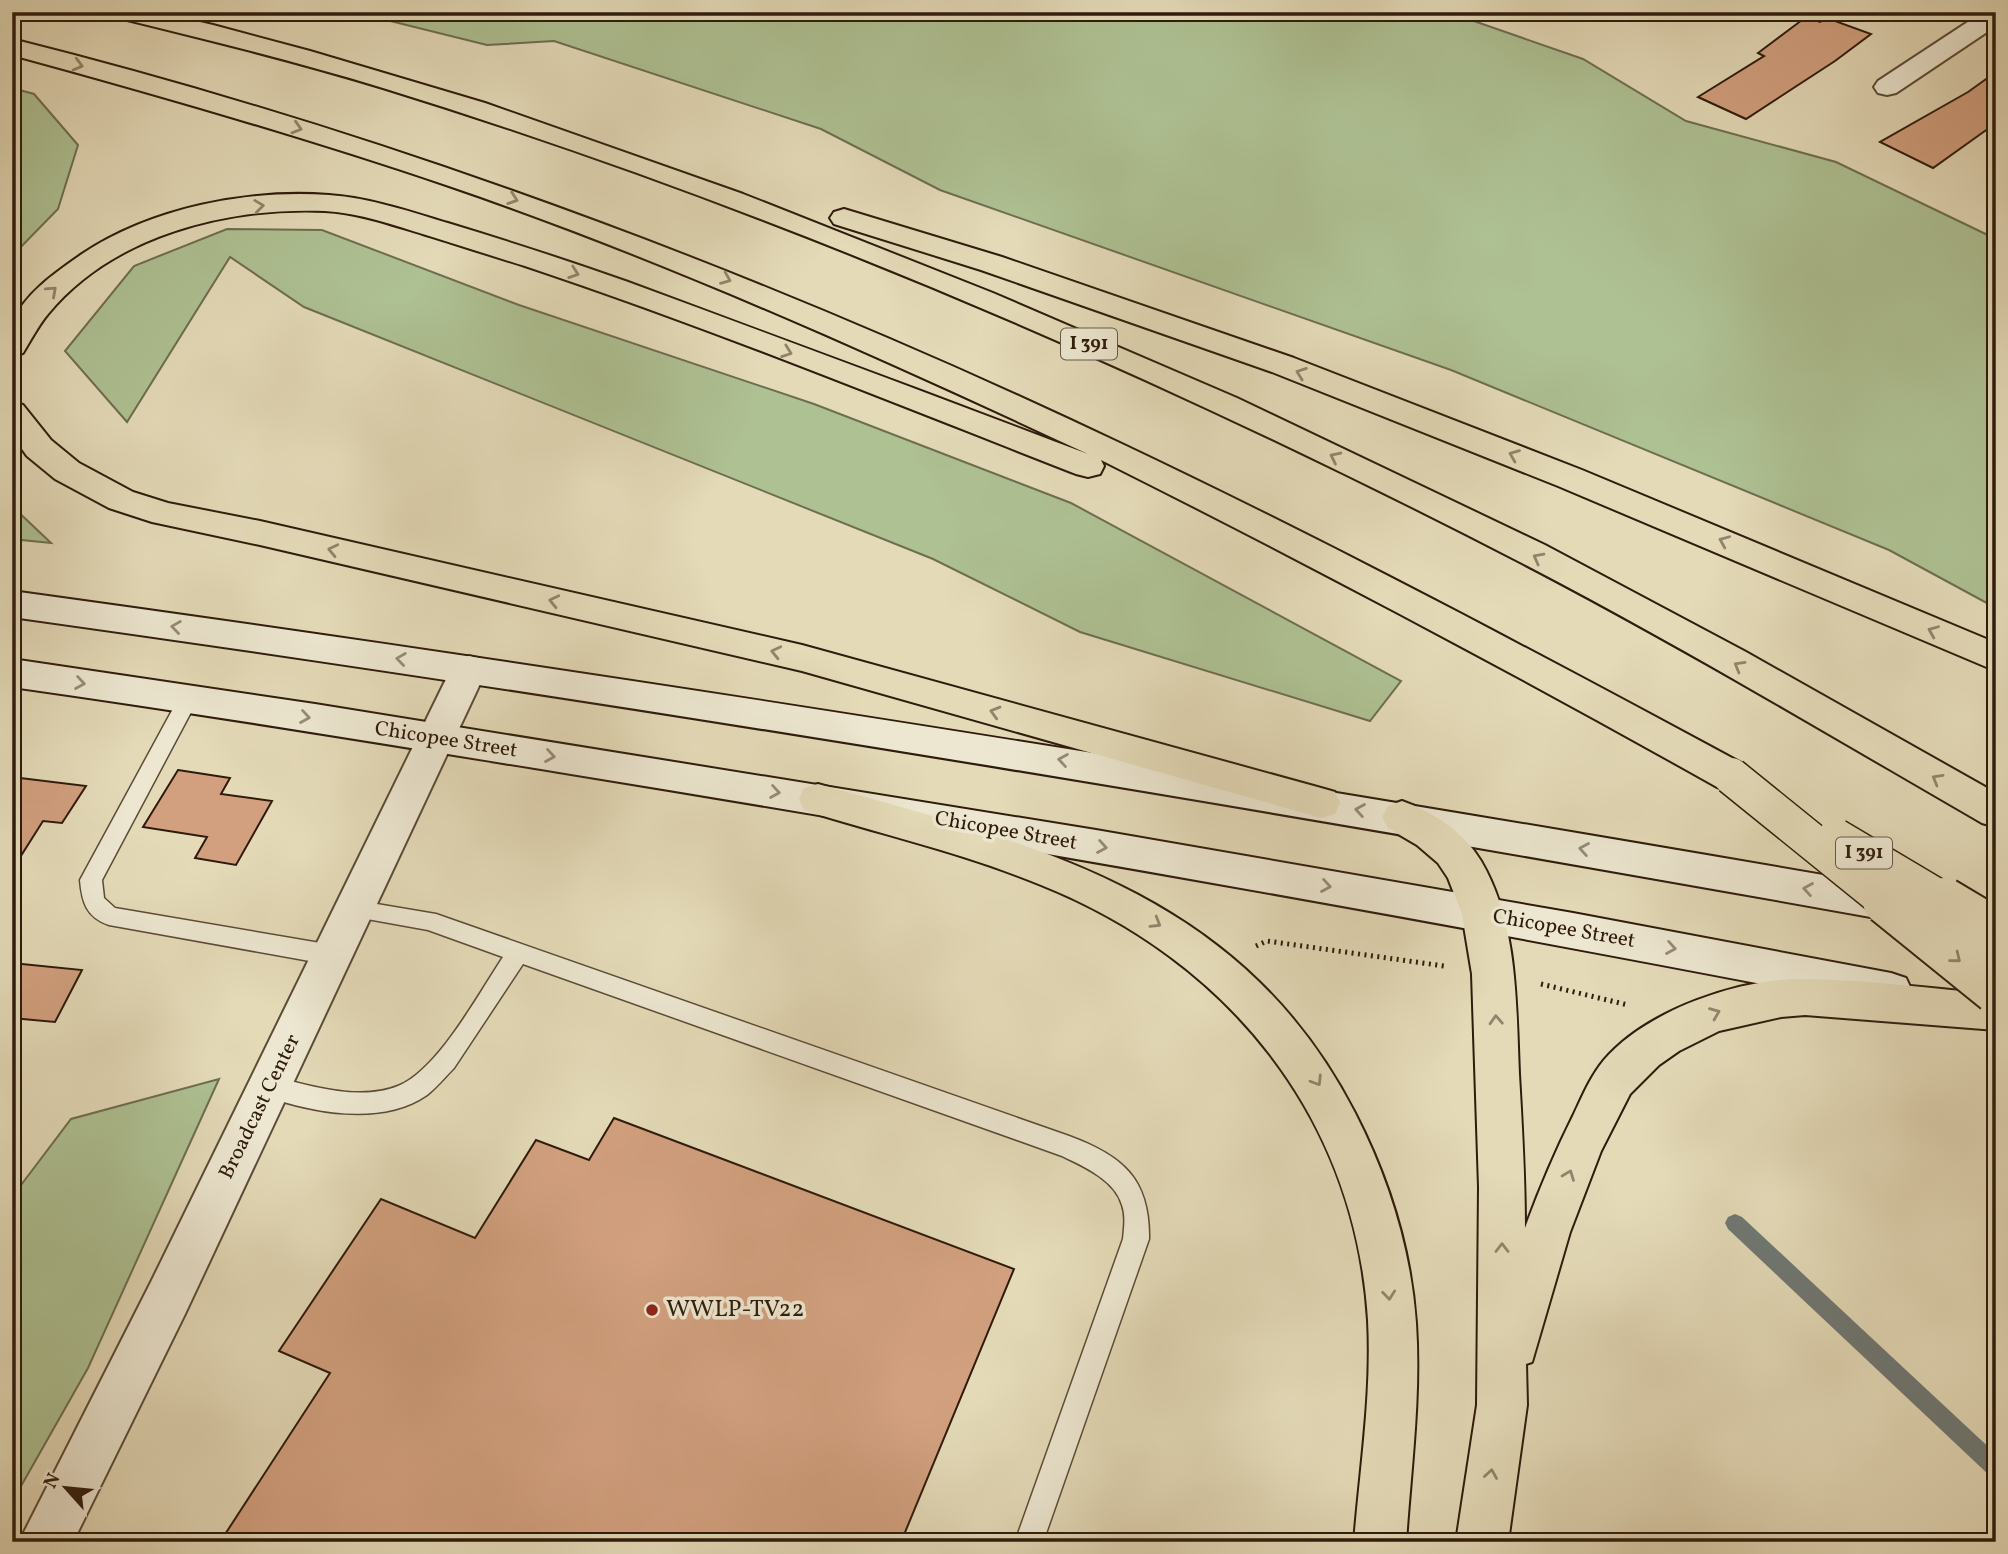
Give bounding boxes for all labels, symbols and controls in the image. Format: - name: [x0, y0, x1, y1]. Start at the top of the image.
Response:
- one-way arrow: [72, 56, 84, 71]
- one-way arrow: [290, 120, 302, 134]
- one-way arrow: [506, 191, 518, 205]
- one-way arrow: [253, 198, 264, 213]
- one-way arrow: [567, 265, 579, 279]
- one-way arrow: [719, 271, 731, 285]
- one-way arrow: [44, 287, 57, 300]
- road number: I 391: [1061, 328, 1117, 360]
- one-way arrow: [781, 344, 793, 358]
- one-way arrow: [1296, 367, 1308, 381]
- one-way arrow: [1508, 449, 1520, 463]
- one-way arrow: [1330, 451, 1342, 465]
- one-way arrow: [1719, 536, 1731, 550]
- one-way arrow: [327, 543, 339, 558]
- one-way arrow: [1533, 553, 1546, 566]
- one-way arrow: [548, 595, 560, 609]
- one-way arrow: [170, 620, 182, 635]
- one-way arrow: [1928, 625, 1940, 639]
- one-way arrow: [770, 646, 782, 661]
- one-way arrow: [395, 652, 407, 667]
- one-way arrow: [1734, 661, 1746, 674]
- one-way arrow: [74, 675, 86, 690]
- one-way arrow: [990, 706, 1002, 720]
- one-way arrow: [299, 709, 310, 724]
- street label: Chicopee Street: [372, 714, 520, 766]
- one-way arrow: [544, 748, 556, 763]
- one-way arrow: [1057, 753, 1069, 768]
- one-way arrow: [1931, 774, 1944, 787]
- one-way arrow: [769, 784, 781, 799]
- one-way arrow: [1354, 803, 1366, 818]
- street label: Chicopee Street: [932, 804, 1080, 858]
- road number: I 391: [1836, 838, 1892, 868]
- one-way arrow: [1096, 839, 1108, 854]
- one-way arrow: [1578, 842, 1590, 857]
- one-way arrow: [1320, 878, 1332, 893]
- one-way arrow: [1802, 882, 1814, 897]
- street label: Chicopee Street: [1490, 902, 1638, 956]
- one-way arrow: [1149, 915, 1162, 928]
- one-way arrow: [1665, 940, 1677, 955]
- one-way arrow: [1948, 949, 1960, 962]
- one-way arrow: [1708, 1008, 1720, 1022]
- one-way arrow: [1488, 1014, 1503, 1025]
- street label: Broadcast Center: [212, 1030, 308, 1184]
- one-way arrow: [1308, 1074, 1321, 1087]
- one-way arrow: [1561, 1170, 1575, 1182]
- one-way arrow: [1494, 1242, 1510, 1252]
- one-way arrow: [1381, 1290, 1396, 1301]
- place label: WWLP-TV22: [666, 1293, 804, 1327]
- marker: WWLP-TV22: [644, 1302, 660, 1318]
- north arrow: [32, 1452, 102, 1522]
- one-way arrow: [1483, 1468, 1498, 1480]
- text: N: [38, 1469, 67, 1493]

